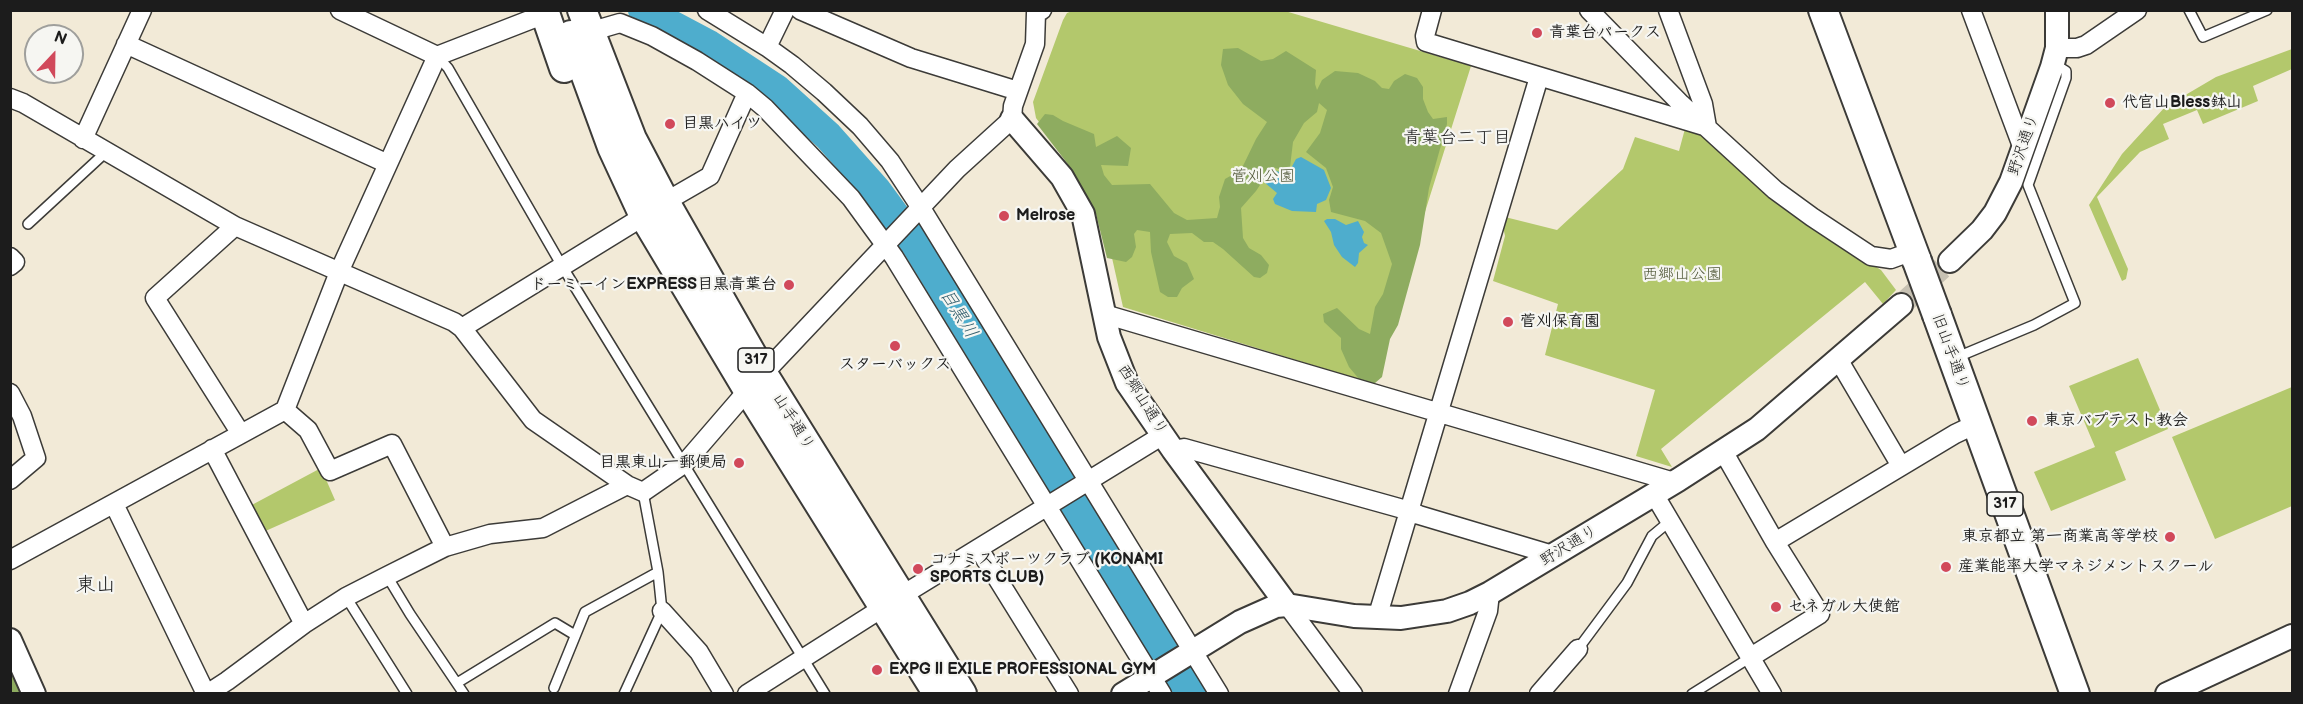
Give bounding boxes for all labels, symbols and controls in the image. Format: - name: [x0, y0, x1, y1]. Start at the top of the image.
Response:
- place label: 青葉台パークス: [1549, 23, 1661, 43]
- north arrow: [24, 24, 84, 84]
- marker: 青葉台パークス: [1530, 26, 1544, 40]
- text: N: [51, 28, 69, 50]
- place label: 代官山Bless鉢山: [2122, 93, 2242, 113]
- marker: 代官山Bless鉢山: [2103, 96, 2117, 110]
- street label: 野沢通り: [2005, 112, 2043, 178]
- place label: 目黒ハイツ: [682, 114, 762, 134]
- marker: 目黒ハイツ: [663, 117, 677, 131]
- district label: 青葉台二丁目: [1403, 127, 1511, 149]
- park label: 菅刈公園: [1231, 167, 1295, 187]
- place label: Melrose: [1016, 206, 1075, 226]
- marker: Melrose: [997, 209, 1011, 223]
- park label: 西郷山公園: [1642, 265, 1722, 285]
- place label: ドーミーインEXPRESS目黒青葉台: [530, 275, 777, 295]
- marker: ドーミーインEXPRESS目黒青葉台: [782, 278, 796, 292]
- water label: 目黒川: [935, 285, 981, 343]
- street label: 旧山手通り: [1927, 311, 1973, 393]
- place label: 菅刈保育園: [1520, 312, 1600, 332]
- marker: 菅刈保育園: [1501, 315, 1515, 329]
- marker: スターバックス: [888, 339, 902, 353]
- road number: 317: [738, 348, 774, 372]
- place label: スターバックス: [839, 355, 951, 375]
- street label: 西郷山通り: [1113, 361, 1171, 439]
- street label: 山手通り: [768, 390, 818, 454]
- place label: 東京バプテスト教会: [2044, 411, 2188, 431]
- marker: 東京バプテスト教会: [2025, 414, 2039, 428]
- place label: 目黒東山一郵便局: [599, 453, 727, 473]
- marker: 目黒東山一郵便局: [732, 456, 746, 470]
- road number: 317: [1987, 492, 2023, 516]
- street label: 野沢通り: [1537, 521, 1601, 571]
- place label: 東京都立 第一商業高等学校: [1962, 527, 2158, 547]
- marker: 東京都立 第一商業高等学校: [2163, 530, 2177, 544]
- place label: コナミスポーツクラブ (KONAMI SPORTS CLUB): [930, 550, 1163, 588]
- place label: 産業能率大学マネジメントスクール: [1958, 557, 2214, 577]
- marker: 産業能率大学マネジメントスクール: [1939, 560, 1953, 574]
- marker: コナミスポーツクラブ (KONAMI SPORTS CLUB): [911, 562, 925, 576]
- district label: 東山: [76, 574, 116, 598]
- place label: セネガル大使館: [1788, 597, 1900, 617]
- marker: セネガル大使館: [1769, 600, 1783, 614]
- place label: EXPG || EXILE PROFESSIONAL GYM: [889, 660, 1156, 680]
- marker: EXPG || EXILE PROFESSIONAL GYM: [870, 663, 884, 677]

